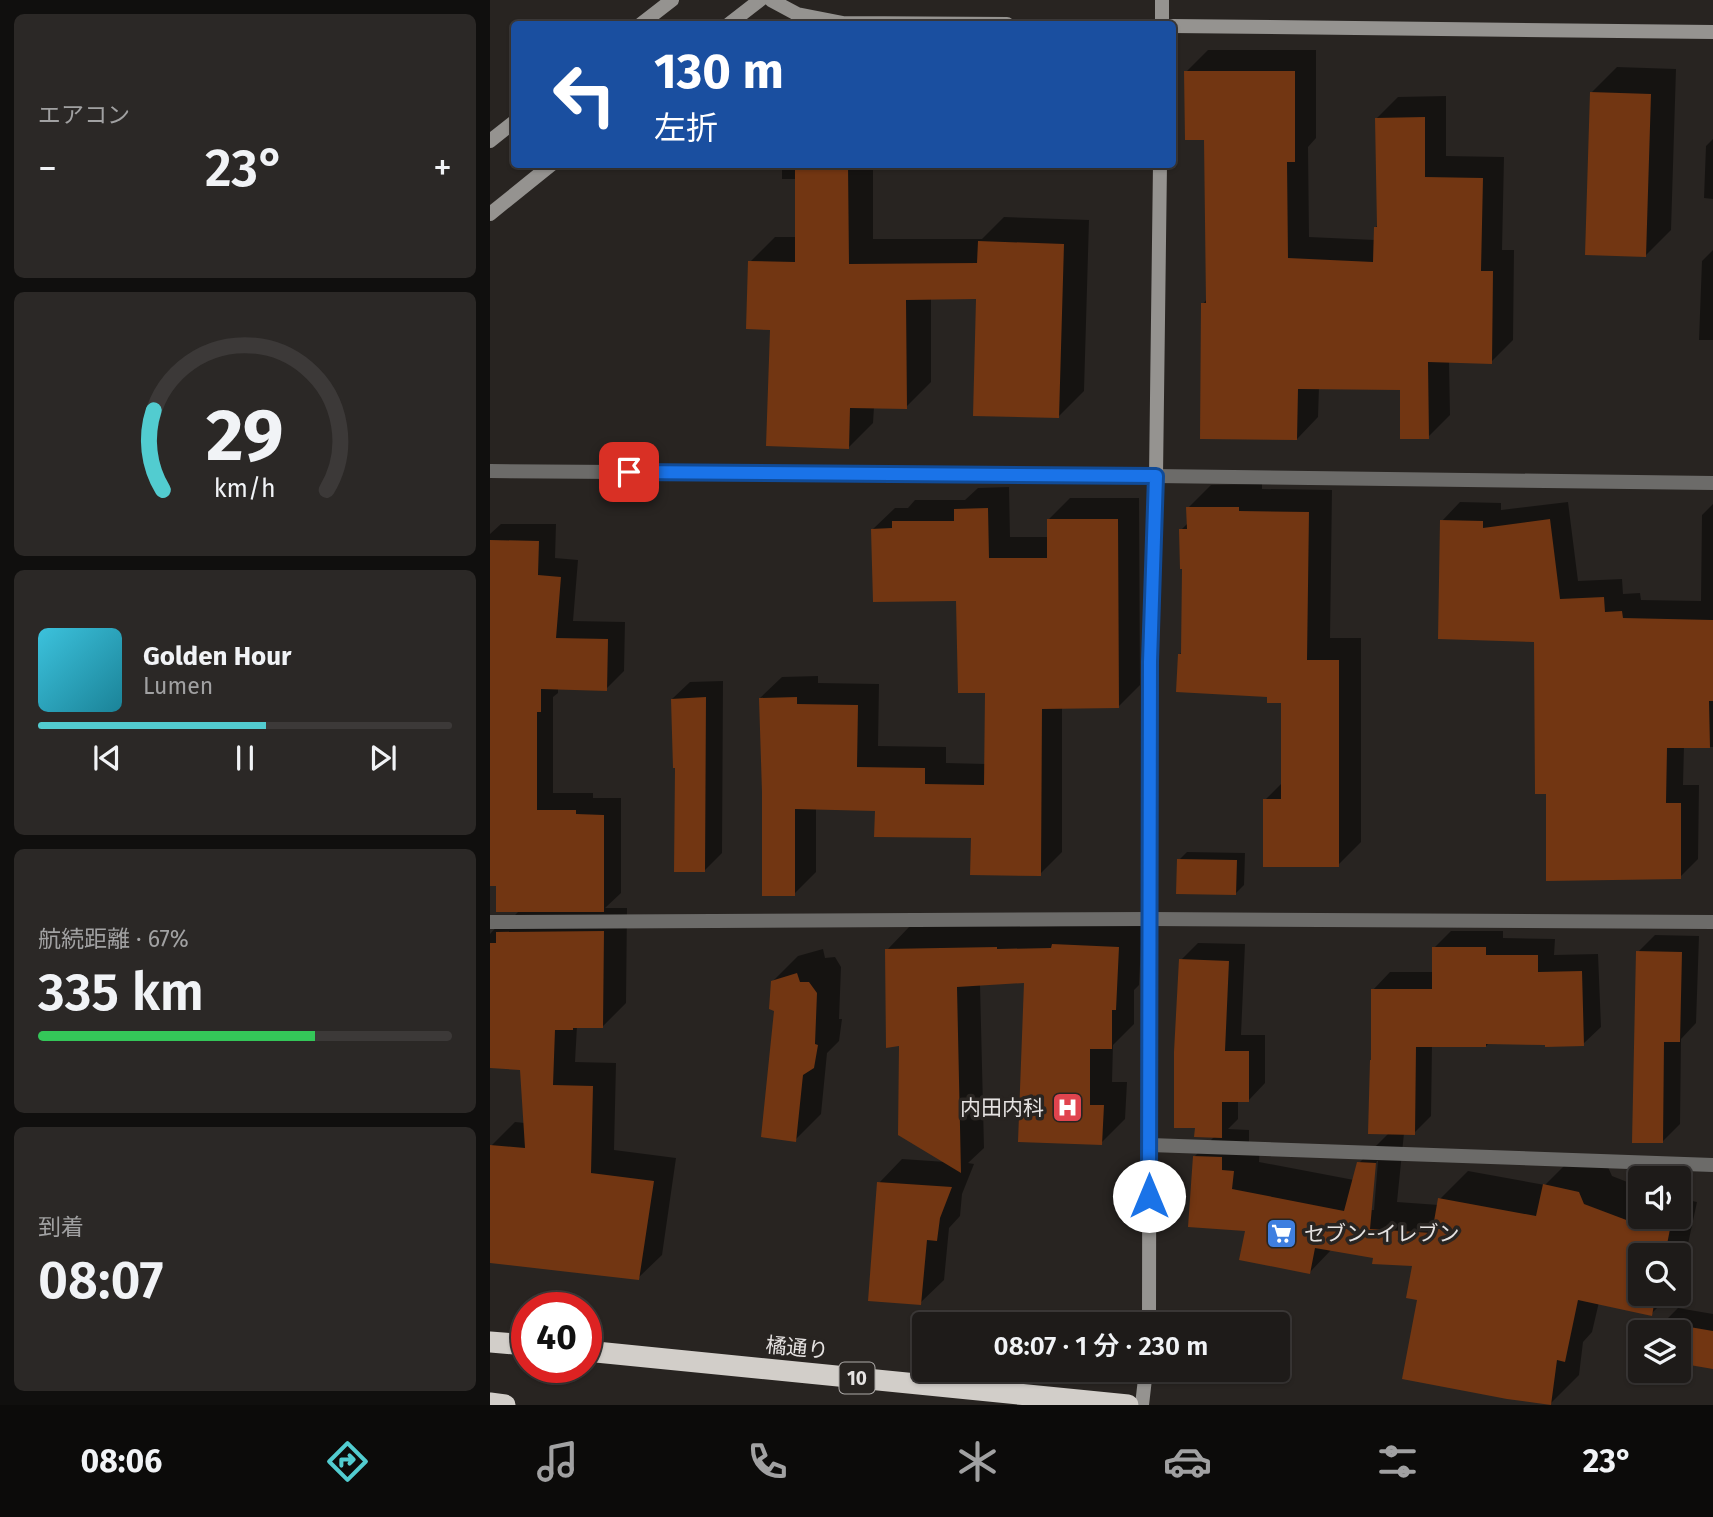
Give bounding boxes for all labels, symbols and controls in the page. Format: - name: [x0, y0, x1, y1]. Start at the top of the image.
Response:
- text: 130 m: [654, 42, 784, 101]
- icon: left: [539, 49, 630, 140]
- text: エアコン: [38, 101, 130, 129]
- text: 左折: [654, 109, 718, 147]
- text: 23°: [205, 137, 285, 200]
- text: −: [38, 145, 57, 191]
- text: +: [433, 145, 452, 191]
- text: 29: [206, 393, 284, 480]
- pin: [599, 442, 659, 502]
- icon: arrive: [610, 453, 648, 491]
- text: km/h: [214, 474, 276, 504]
- text: Golden Hour: [143, 641, 291, 672]
- text: Lumen: [143, 672, 213, 700]
- icon: previous: [88, 739, 126, 777]
- icon: pause: [226, 739, 264, 777]
- icon: next: [364, 739, 402, 777]
- text: 航続距離 · 67%: [38, 925, 189, 953]
- text: 335 km: [38, 961, 204, 1024]
- hospital icon: 内田内科: [1050, 1091, 1084, 1125]
- place label: 内田内科: [960, 1095, 1044, 1121]
- position arrow: [1112, 1159, 1186, 1233]
- map controls: [1628, 1166, 1691, 1383]
- button: sound: [1628, 1166, 1691, 1229]
- text: 到着: [38, 1213, 84, 1241]
- supermarket icon: セブン-イレブン: [1264, 1217, 1298, 1251]
- place label: セブン-イレブン: [1304, 1221, 1459, 1247]
- button: search: [1628, 1243, 1691, 1306]
- text: 08:07: [38, 1249, 164, 1312]
- speed limit sign: 40: [511, 1292, 602, 1383]
- button: layers: [1628, 1320, 1691, 1383]
- text: 08:07 · 1 分 · 230 m: [994, 1331, 1208, 1362]
- street label: 橘通り: [764, 1332, 830, 1364]
- road number: 10: [840, 1362, 874, 1394]
- icon: directions: [323, 1437, 372, 1486]
- icon: music: [533, 1437, 582, 1486]
- icon: phone: [743, 1437, 792, 1486]
- icon: climate: [953, 1437, 1002, 1486]
- icon: car: [1163, 1437, 1212, 1486]
- icon: filters: [1373, 1437, 1422, 1486]
- text: 08:06: [80, 1442, 162, 1480]
- text: 23°: [1583, 1442, 1633, 1480]

